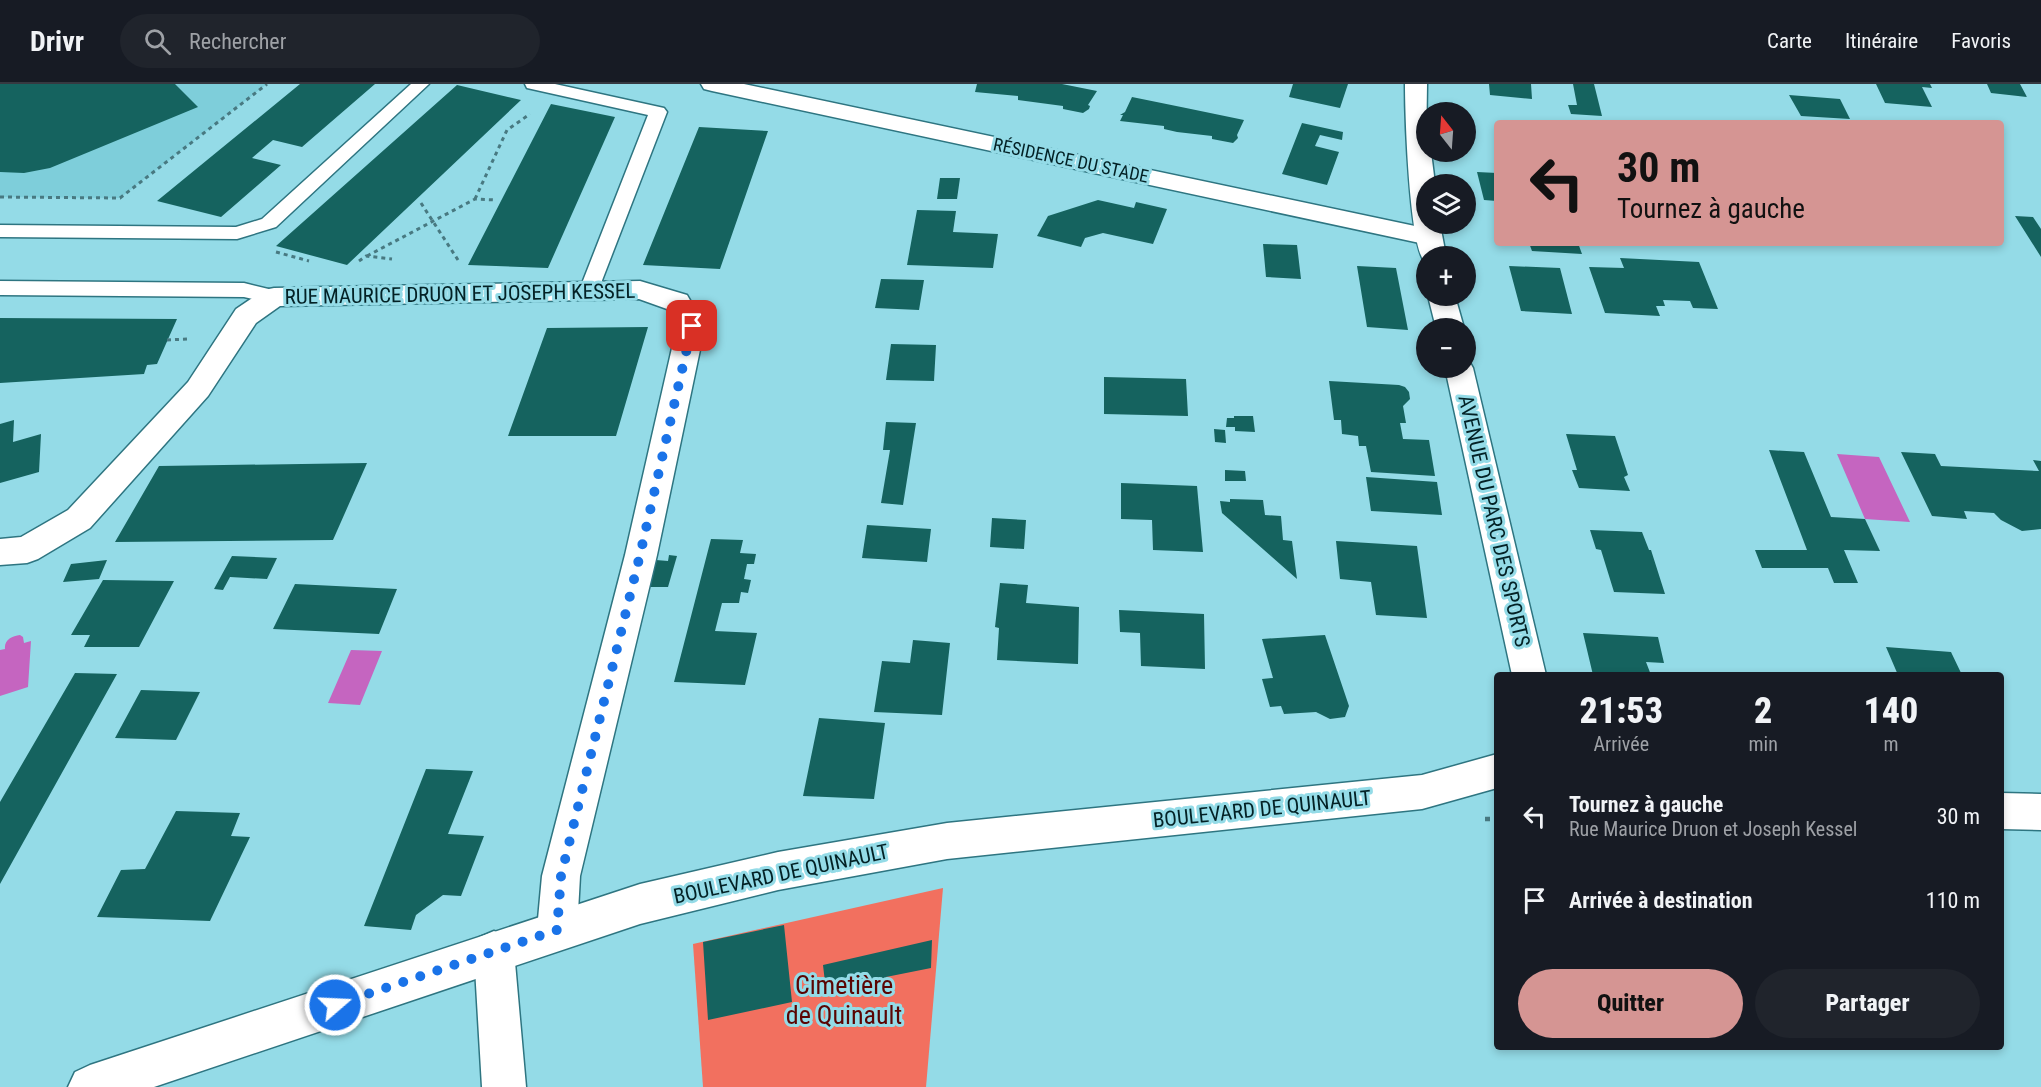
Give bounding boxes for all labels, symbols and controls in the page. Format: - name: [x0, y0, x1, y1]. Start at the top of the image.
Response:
- search box: [120, 14, 540, 68]
- text: Drivr: [30, 25, 84, 58]
- icon: search: [141, 25, 174, 58]
- text: Rechercher: [189, 29, 286, 54]
- text: Carte: [1767, 29, 1812, 53]
- text: Itinéraire: [1845, 29, 1918, 53]
- text: Favoris: [1951, 29, 2011, 53]
- north arrow: [1416, 102, 1476, 162]
- map controls: [1416, 102, 1476, 378]
- street label: RÉSIDENCE DU STADE: [991, 133, 1151, 187]
- text: 30 m: [1617, 143, 1700, 192]
- icon: left: [1518, 144, 1596, 222]
- button: layers: [1416, 174, 1476, 234]
- text: Tournez à gauche: [1617, 193, 1805, 225]
- button: +: [1416, 246, 1476, 306]
- street label: RUE MAURICE DRUON ET JOSEPH KESSEL: [285, 279, 635, 309]
- pin: [666, 300, 717, 351]
- icon: arrive: [675, 309, 708, 342]
- button: −: [1416, 318, 1476, 378]
- street label: AVENUE DU PARC DES SPORTS: [1453, 393, 1535, 649]
- text: 21:53: [1580, 690, 1663, 732]
- text: 2: [1754, 690, 1772, 732]
- text: 140: [1863, 690, 1918, 732]
- text: Arrivée: [1594, 732, 1649, 756]
- text: min: [1749, 732, 1778, 756]
- text: m: [1883, 732, 1898, 756]
- street label: BOULEVARD DE QUINAULT: [1152, 786, 1372, 832]
- text: Tournez à gauche: [1569, 792, 1723, 817]
- icon: left: [1518, 800, 1551, 833]
- text: 30 m: [1937, 804, 1980, 829]
- text: Rue Maurice Druon et Joseph Kessel: [1569, 817, 1857, 841]
- street label: BOULEVARD DE QUINAULT: [671, 839, 891, 909]
- icon: arrive: [1518, 884, 1551, 917]
- text: Arrivée à destination: [1569, 888, 1753, 913]
- text: 110 m: [1926, 888, 1980, 913]
- button: Quitter: [1518, 969, 1743, 1038]
- button: Partager: [1755, 969, 1980, 1038]
- park label: Cimetière de Quinault: [786, 970, 902, 1030]
- position arrow: [303, 973, 367, 1037]

